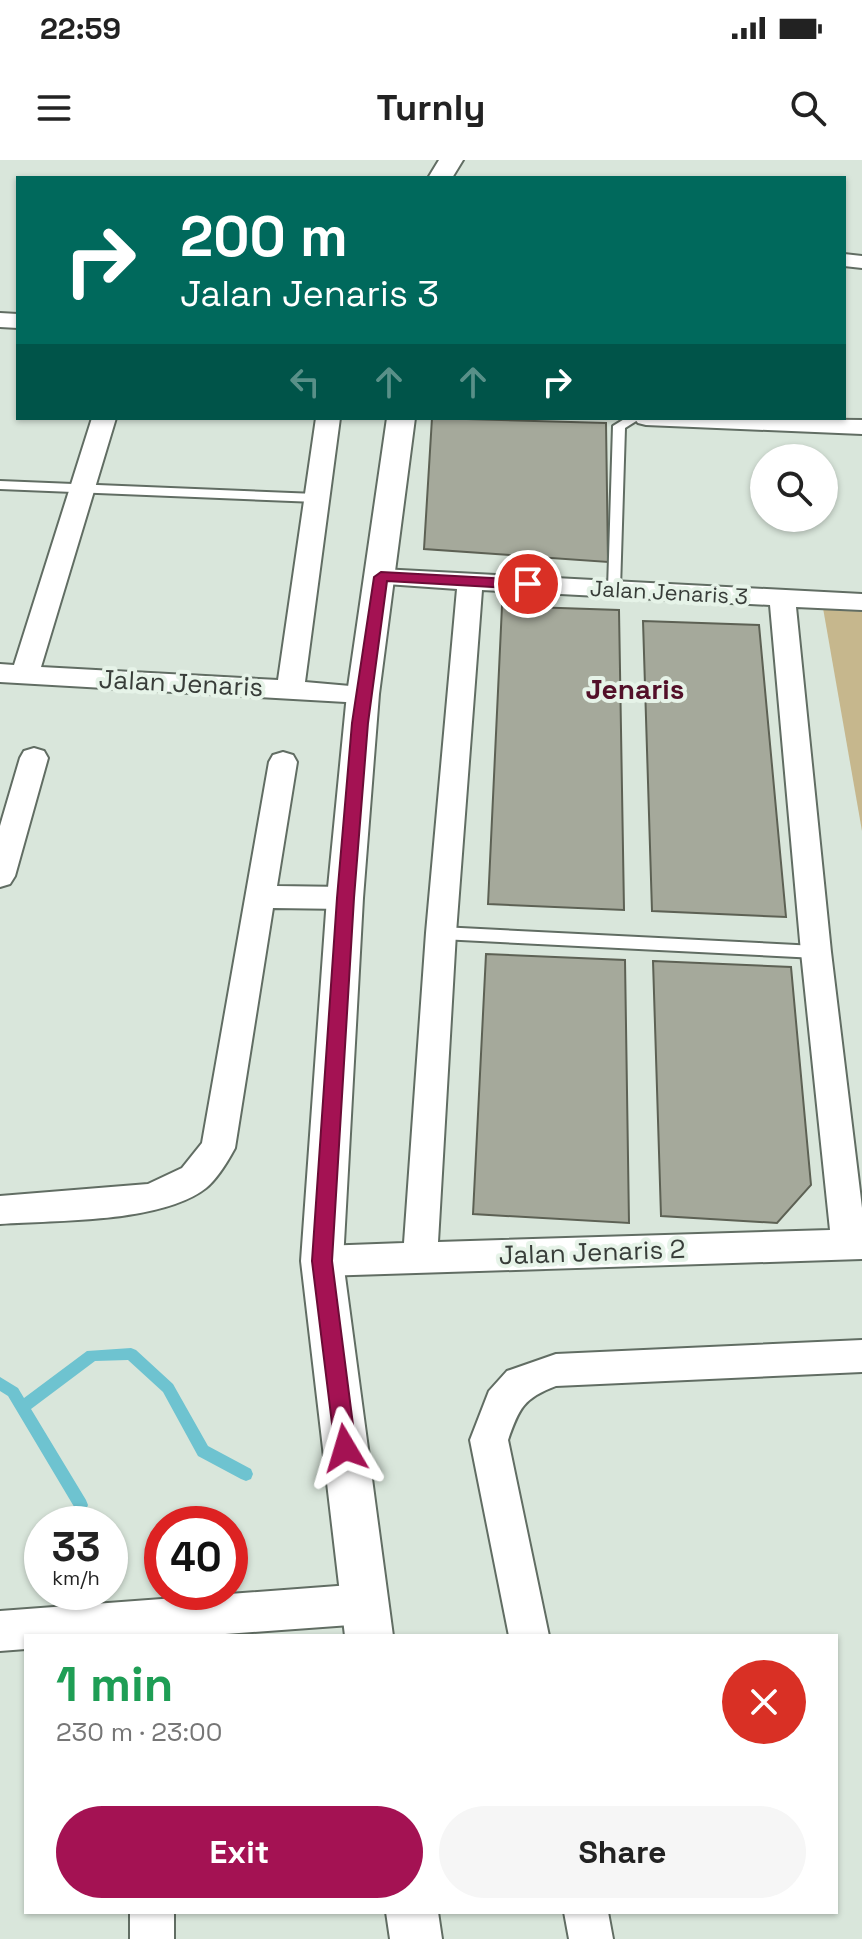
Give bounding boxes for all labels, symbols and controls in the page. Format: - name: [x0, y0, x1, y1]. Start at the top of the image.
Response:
- text: 22:59: [40, 9, 121, 48]
- text: Turnly: [377, 85, 485, 131]
- icon: menu: [32, 86, 76, 130]
- icon: search: [786, 86, 830, 130]
- text: 200 m: [180, 201, 348, 272]
- icon: right: [48, 208, 152, 312]
- text: Jalan Jenaris 3: [180, 271, 439, 317]
- icon: left: [283, 360, 327, 404]
- icon: ahead: [367, 360, 411, 404]
- icon: ahead: [451, 360, 495, 404]
- icon: right: [535, 360, 579, 404]
- map controls: [750, 444, 838, 532]
- button: search: [750, 444, 838, 532]
- pin: [494, 550, 562, 618]
- icon: arrive: [506, 562, 550, 606]
- street label: Jalan Jenaris 3: [589, 574, 749, 610]
- street label: Jalan Jenaris: [98, 662, 264, 704]
- district label: Jenaris: [586, 671, 684, 707]
- street label: Jalan Jenaris 2: [498, 1232, 686, 1272]
- position arrow: [303, 1406, 387, 1490]
- speed limit sign: 40: [144, 1506, 248, 1610]
- text: 33: [52, 1522, 100, 1573]
- text: km/h: [52, 1565, 100, 1591]
- text: 1 min: [56, 1654, 173, 1715]
- button: close: [722, 1660, 806, 1744]
- text: 230 m · 23:00: [56, 1715, 222, 1749]
- button: Exit: [56, 1806, 423, 1898]
- button: Share: [439, 1806, 806, 1898]

